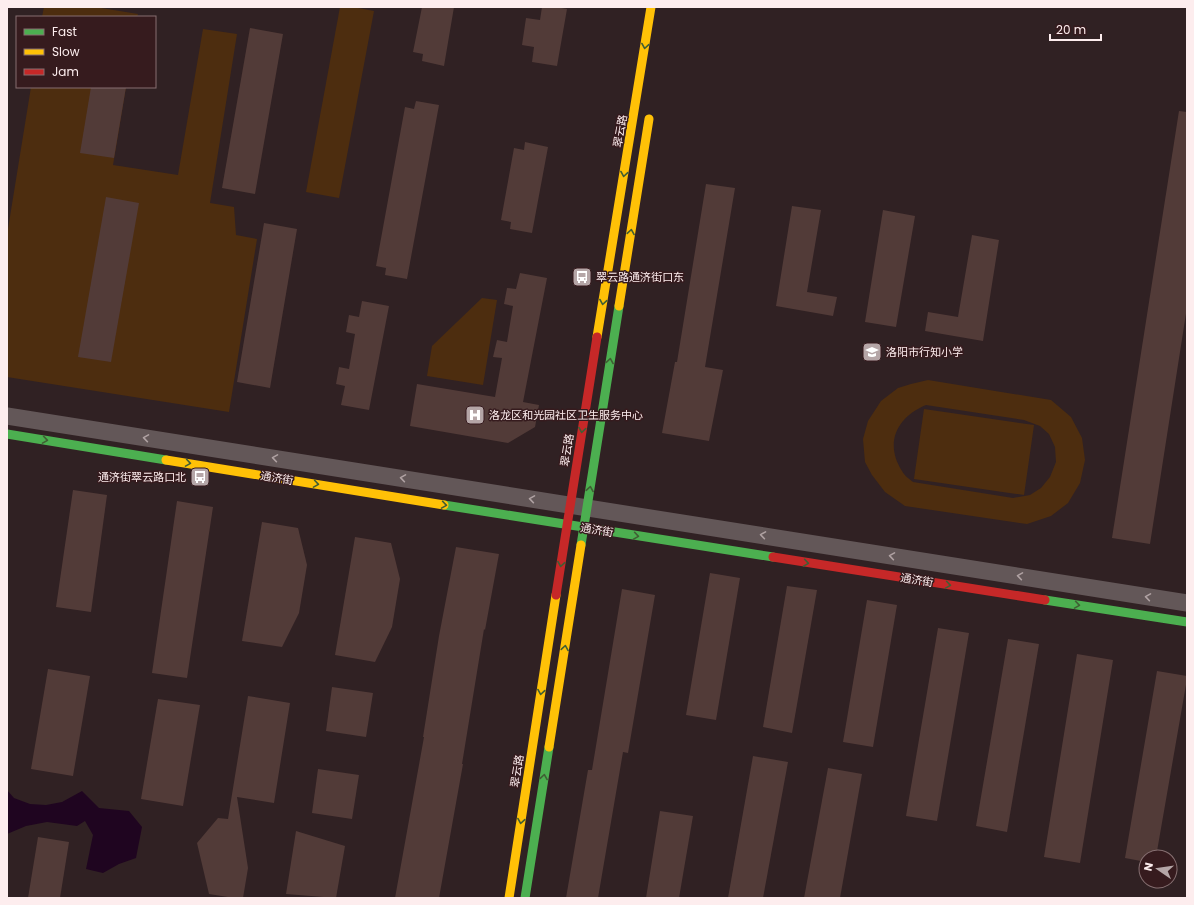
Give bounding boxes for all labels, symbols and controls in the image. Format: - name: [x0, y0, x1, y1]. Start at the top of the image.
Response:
- legend: [16, 16, 156, 88]
- scale bar: [1050, 16, 1101, 42]
- text: 20 m: [1056, 21, 1086, 38]
- text: Fast: [52, 23, 77, 40]
- one-way arrow: [641, 42, 650, 49]
- text: Slow: [52, 43, 80, 60]
- text: Jam: [52, 63, 79, 80]
- street label: 翠云路: [609, 113, 631, 149]
- one-way arrow: [621, 171, 629, 177]
- one-way arrow: [626, 229, 635, 236]
- bus stop icon: 翠云路通济街口东: [571, 266, 593, 288]
- place label: 翠云路通济街口东: [596, 269, 684, 285]
- one-way arrow: [600, 299, 608, 305]
- school or university icon: 洛阳市行知小学: [861, 341, 883, 363]
- place label: 洛阳市行知小学: [886, 344, 963, 360]
- one-way arrow: [606, 358, 614, 364]
- hospital icon: 洛龙区和光园社区卫生服务中心: [464, 404, 486, 426]
- place label: 洛龙区和光园社区卫生服务中心: [489, 407, 643, 423]
- one-way arrow: [579, 427, 587, 433]
- street label: 翠云路: [557, 432, 577, 468]
- one-way arrow: [143, 434, 150, 443]
- one-way arrow: [42, 435, 49, 444]
- one-way arrow: [272, 454, 278, 463]
- one-way arrow: [185, 458, 191, 467]
- bus stop icon: 通济街翠云路口北: [189, 466, 211, 488]
- street label: 通济街: [259, 468, 295, 488]
- place label: 通济街翠云路口北: [98, 469, 186, 485]
- one-way arrow: [400, 475, 406, 483]
- one-way arrow: [313, 479, 319, 488]
- one-way arrow: [585, 486, 594, 492]
- one-way arrow: [529, 495, 535, 504]
- one-way arrow: [441, 500, 447, 509]
- street label: 通济街: [579, 520, 615, 540]
- one-way arrow: [633, 531, 639, 540]
- one-way arrow: [760, 532, 766, 540]
- one-way arrow: [889, 552, 895, 561]
- one-way arrow: [803, 558, 809, 566]
- one-way arrow: [557, 561, 566, 567]
- street label: 通济街: [899, 570, 935, 590]
- one-way arrow: [1017, 572, 1023, 581]
- one-way arrow: [945, 580, 952, 589]
- one-way arrow: [1145, 593, 1152, 602]
- one-way arrow: [1074, 600, 1080, 609]
- one-way arrow: [560, 645, 569, 651]
- one-way arrow: [537, 689, 546, 695]
- street label: 翠云路: [507, 753, 527, 789]
- one-way arrow: [540, 773, 548, 780]
- one-way arrow: [517, 817, 526, 824]
- north arrow: [1138, 849, 1178, 889]
- text: N: [1140, 861, 1157, 873]

